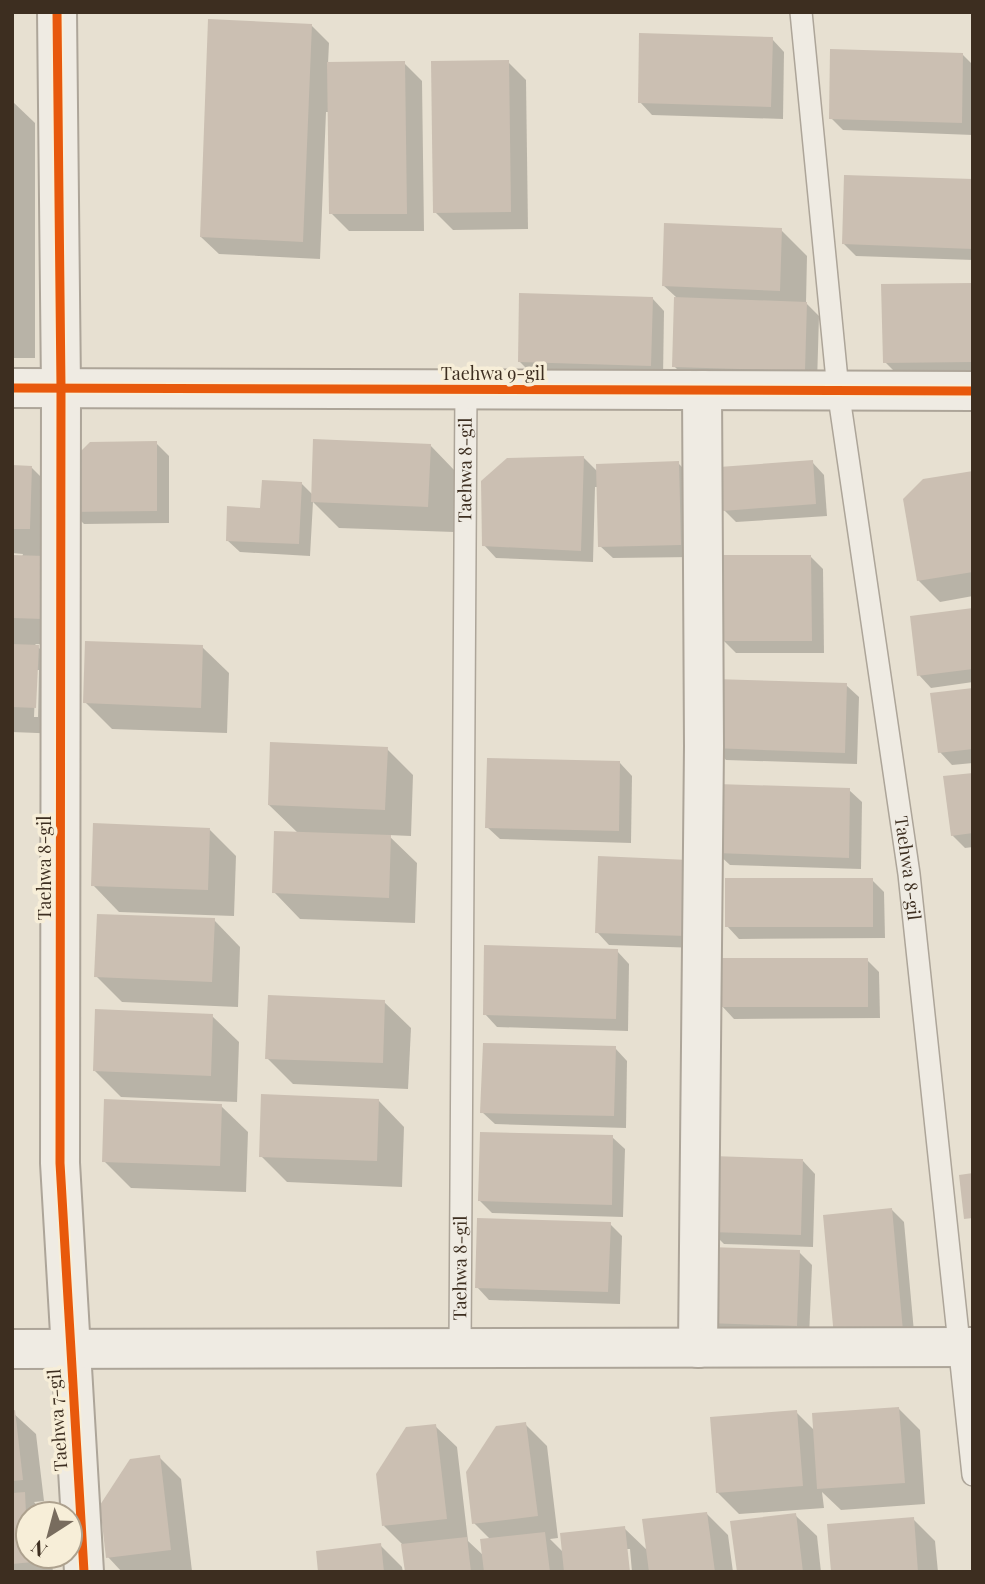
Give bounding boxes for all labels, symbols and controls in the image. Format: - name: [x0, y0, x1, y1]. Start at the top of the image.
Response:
- street label: Taehwa 9-gil: [441, 361, 545, 385]
- street label: Taehwa 8-gil: [452, 418, 477, 522]
- street label: Taehwa 8-gil: [890, 814, 927, 921]
- street label: Taehwa 8-gil: [32, 816, 56, 920]
- street label: Taehwa 8-gil: [447, 1216, 472, 1320]
- street label: Taehwa 7-gil: [41, 1368, 73, 1472]
- north arrow: [14, 1500, 84, 1570]
- text: N: [25, 1535, 52, 1564]

